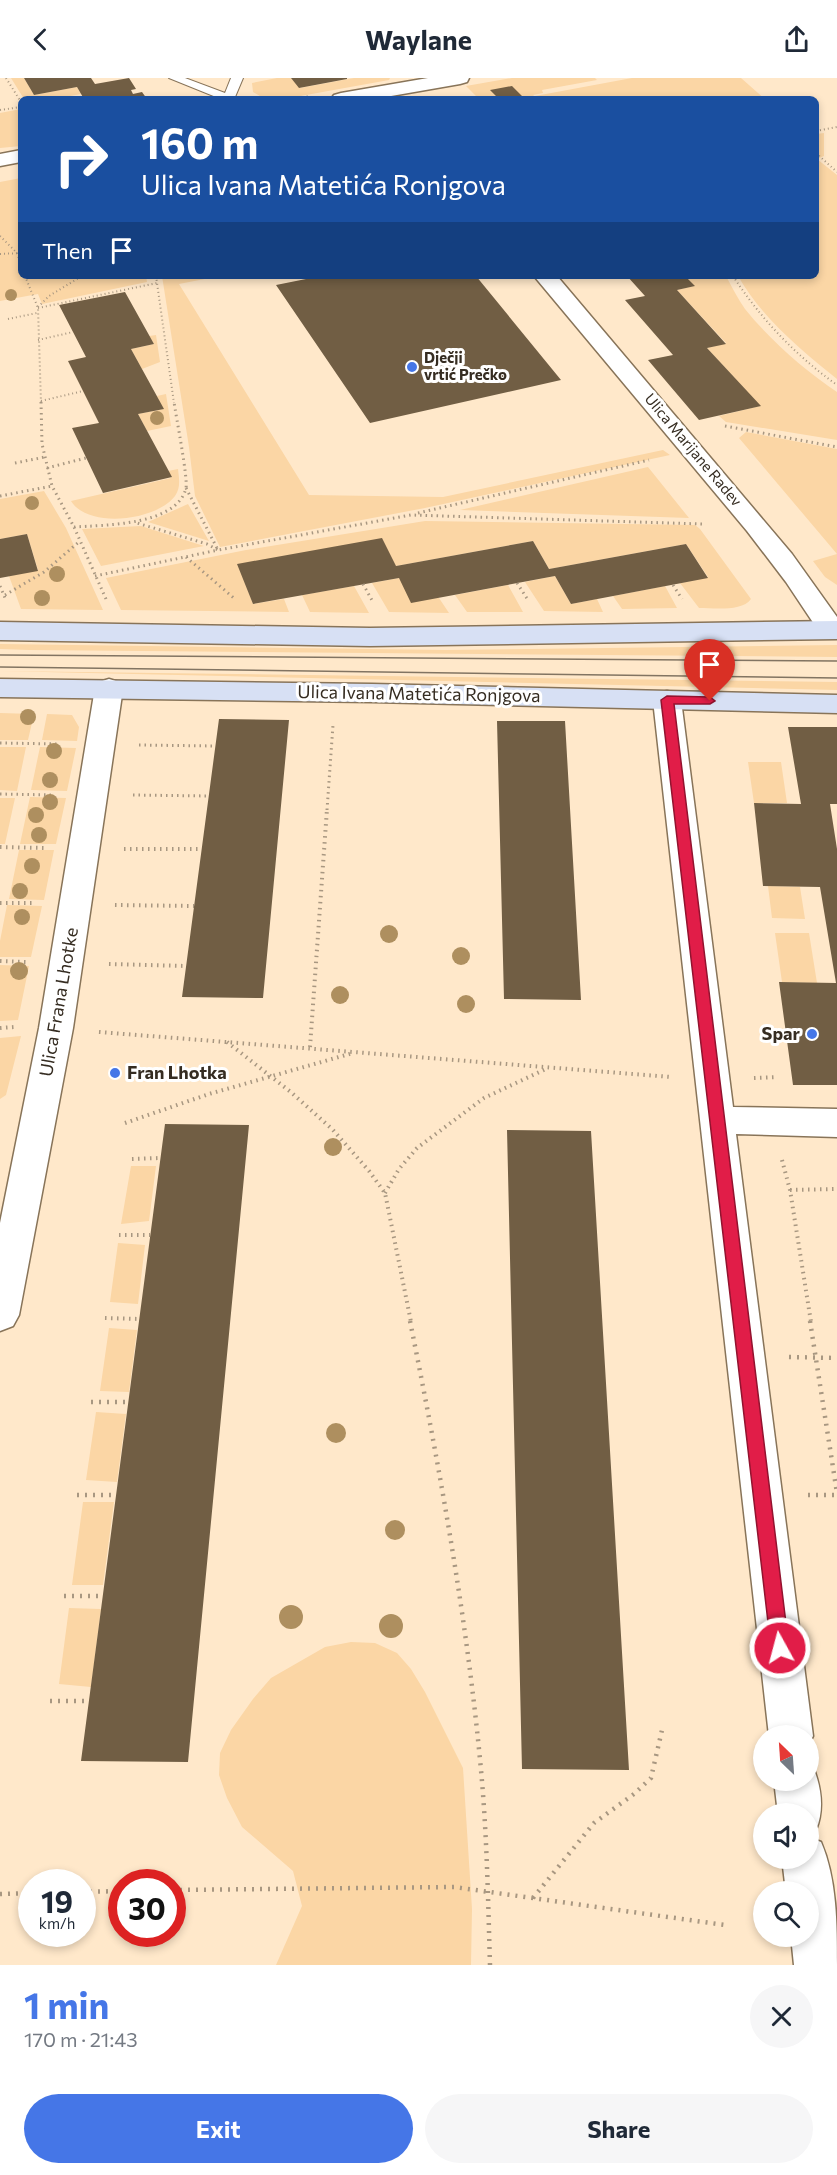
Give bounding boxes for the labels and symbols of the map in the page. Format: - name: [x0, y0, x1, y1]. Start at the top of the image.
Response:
- place label: Dječji vrtić Prečko: [424, 348, 507, 383]
- marker: Dječji vrtić Prečko: [405, 360, 419, 374]
- street label: Ulica Marijane Radev: [641, 389, 746, 510]
- pin: [684, 639, 735, 701]
- street label: Ulica Ivana Matetića Ronjgova: [297, 680, 541, 706]
- street label: Ulica Frana Lhotke: [34, 925, 82, 1078]
- place label: Spar: [762, 1022, 801, 1044]
- marker: Spar: [805, 1027, 819, 1041]
- place label: Fran Lhotka: [127, 1061, 227, 1083]
- marker: Fran Lhotka: [108, 1066, 122, 1080]
- position arrow: [748, 1616, 812, 1680]
- north arrow: [753, 1725, 819, 1791]
- speed limit sign: 30: [108, 1869, 186, 1947]

